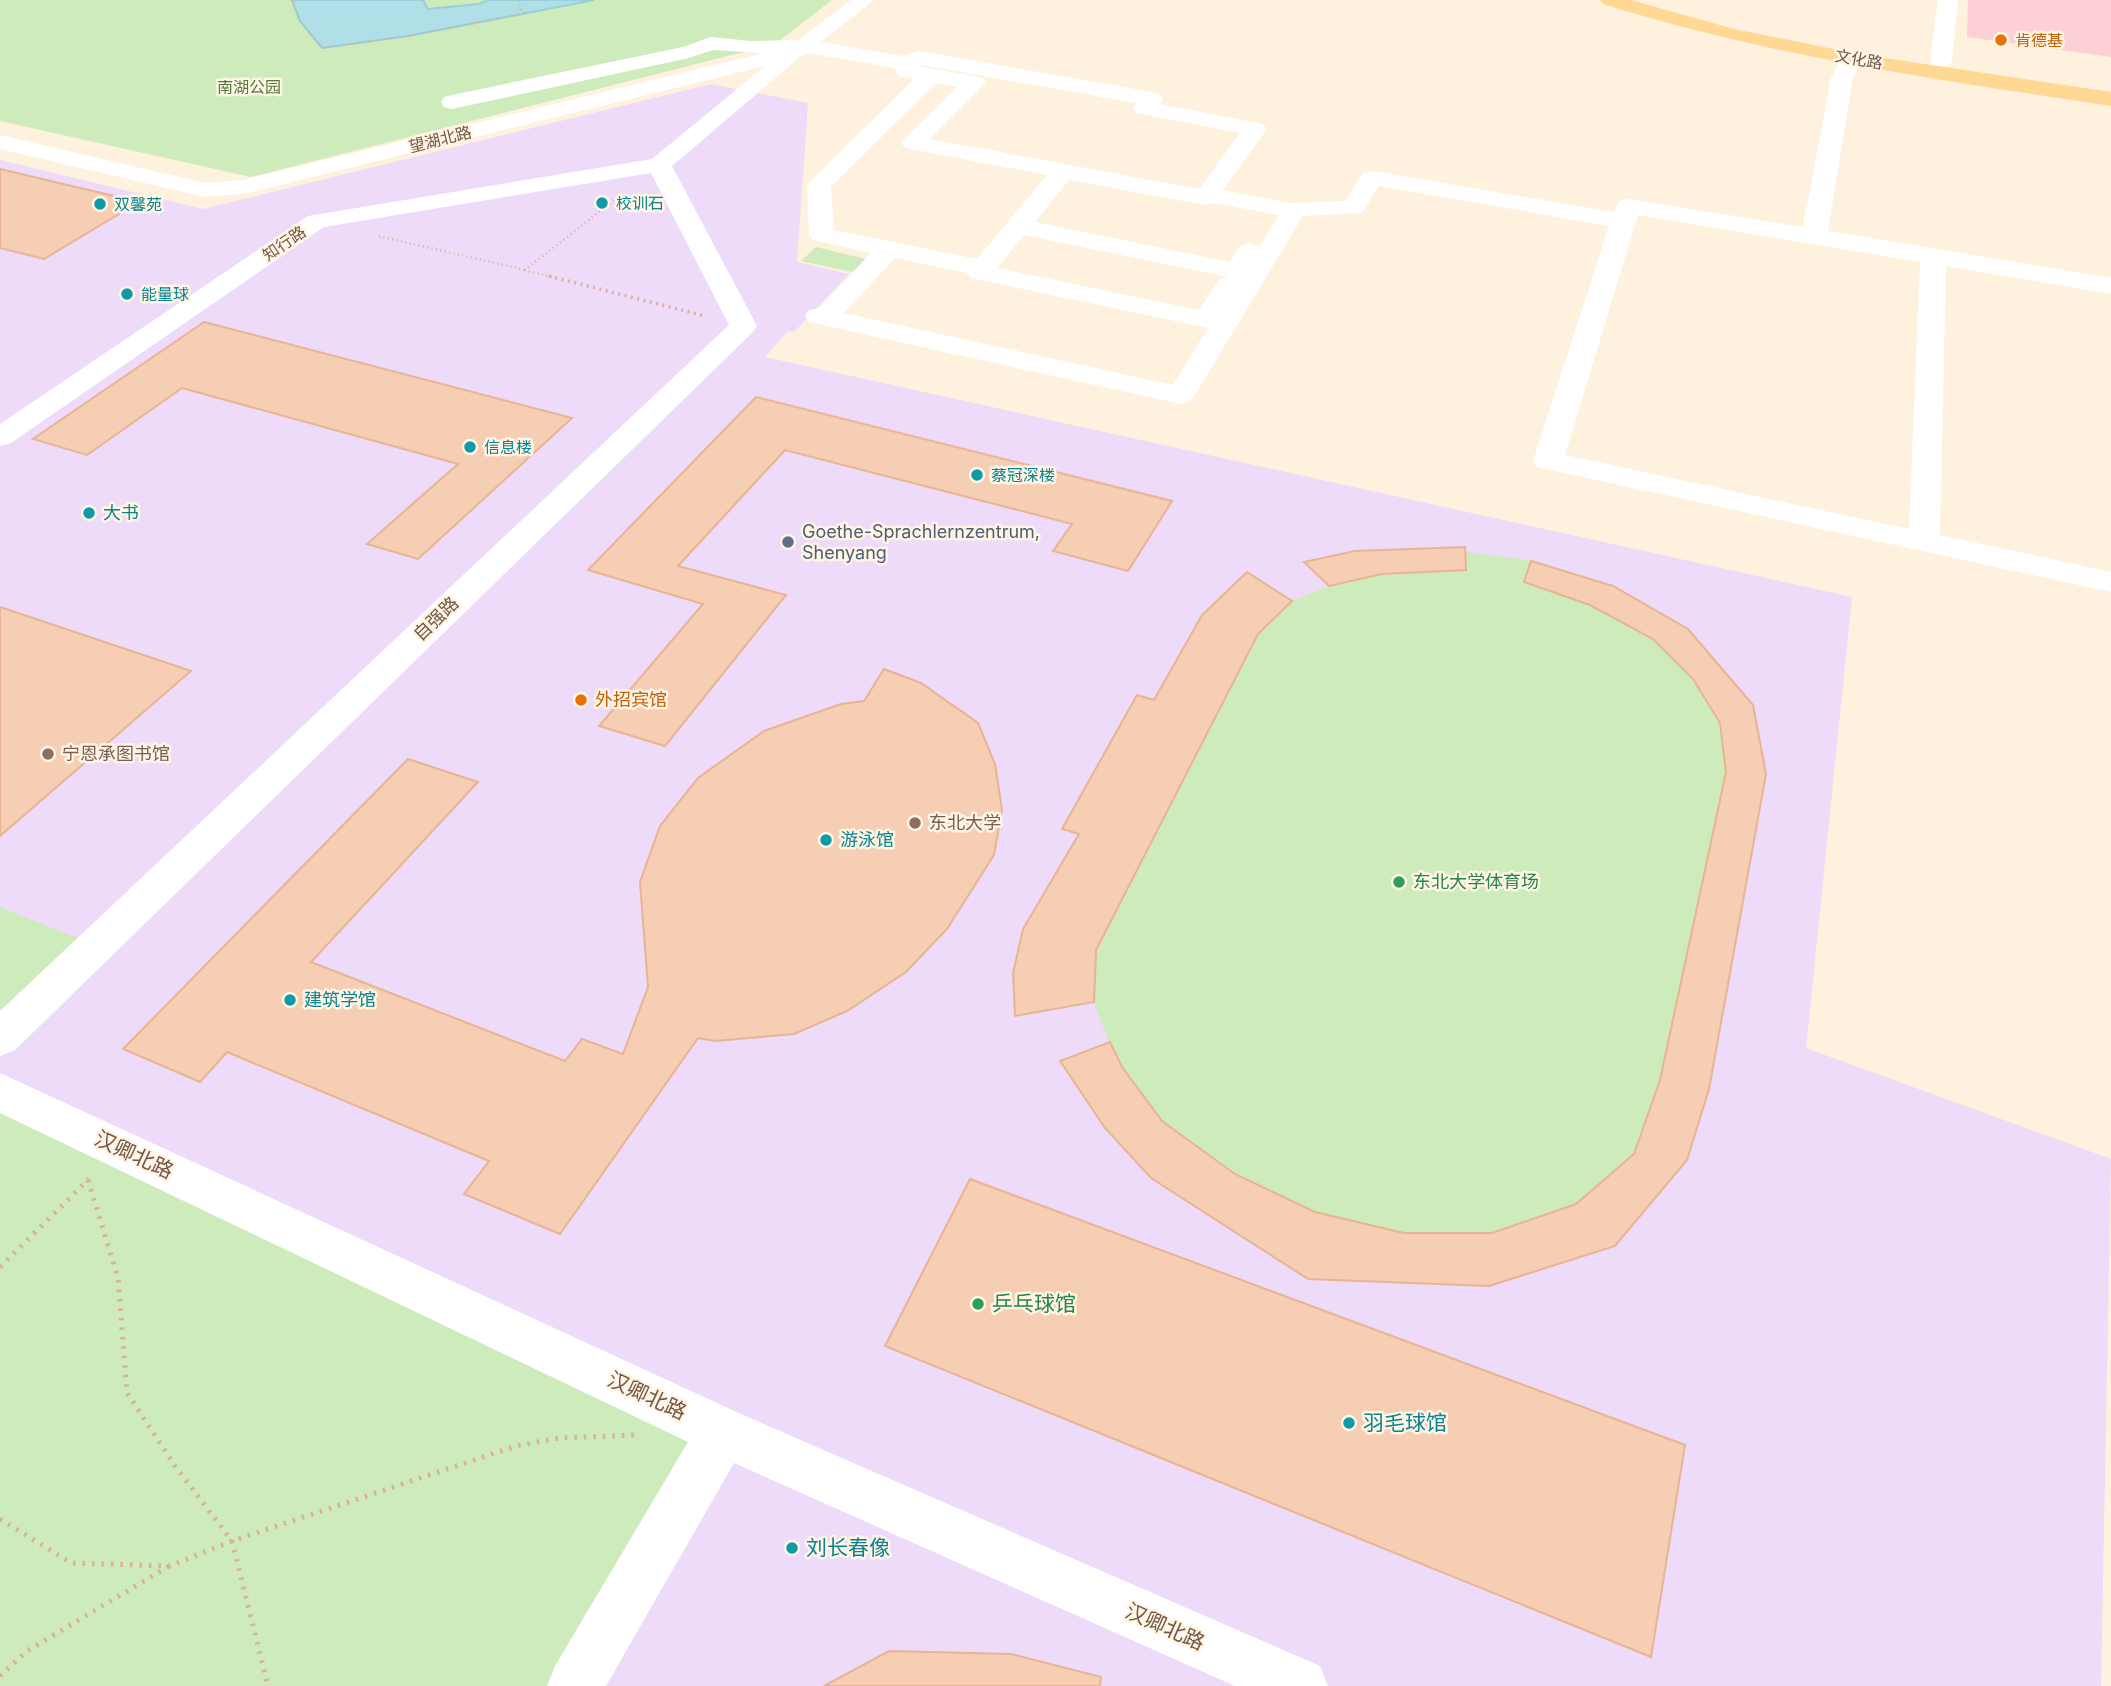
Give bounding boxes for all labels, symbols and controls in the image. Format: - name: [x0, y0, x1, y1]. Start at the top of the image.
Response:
- place label: 肯德基: [2015, 30, 2063, 50]
- marker: 肯德基: [1993, 32, 2009, 48]
- street label: 文化路: [1834, 45, 1884, 73]
- park label: 南湖公园: [217, 77, 281, 97]
- street label: 望湖北路: [407, 122, 473, 156]
- place label: 校训石: [616, 193, 664, 213]
- place label: 双馨苑: [114, 194, 162, 214]
- marker: 校训石: [594, 195, 610, 211]
- marker: 双馨苑: [92, 196, 108, 212]
- street label: 知行路: [259, 221, 309, 265]
- place label: 能量球: [141, 284, 189, 304]
- marker: 能量球: [119, 286, 135, 302]
- place label: 信息楼: [484, 437, 532, 457]
- marker: 信息楼: [462, 439, 478, 455]
- place label: 蔡冠深楼: [991, 465, 1055, 485]
- marker: 蔡冠深楼: [969, 467, 985, 483]
- place label: 大书: [103, 502, 139, 523]
- marker: 大书: [81, 505, 97, 521]
- place label: Goethe-Sprachlernzentrum, Shenyang: [802, 521, 1040, 563]
- marker: Goethe-Sprachlernzentrum, Shenyang: [780, 534, 796, 550]
- street label: 自强路: [409, 592, 462, 645]
- place label: 外招宾馆: [595, 689, 667, 710]
- marker: 外招宾馆: [573, 692, 589, 708]
- place label: 宁恩承图书馆: [62, 743, 170, 764]
- marker: 宁恩承图书馆: [40, 746, 56, 762]
- place label: 东北大学: [929, 812, 1001, 833]
- marker: 东北大学: [907, 815, 923, 831]
- place label: 游泳馆: [840, 829, 894, 850]
- marker: 游泳馆: [818, 832, 834, 848]
- place label: 东北大学体育场: [1413, 871, 1539, 892]
- marker: 东北大学体育场: [1391, 874, 1407, 890]
- place label: 建筑学馆: [304, 989, 376, 1010]
- marker: 建筑学馆: [282, 992, 298, 1008]
- street label: 汉卿北路: [91, 1125, 178, 1184]
- place label: 乒乓球馆: [992, 1291, 1076, 1316]
- marker: 乒乓球馆: [970, 1296, 986, 1312]
- street label: 汉卿北路: [604, 1366, 691, 1425]
- place label: 羽毛球馆: [1363, 1410, 1447, 1435]
- marker: 羽毛球馆: [1341, 1415, 1357, 1431]
- place label: 刘长春像: [806, 1535, 890, 1560]
- marker: 刘长春像: [784, 1540, 800, 1556]
- street label: 汉卿北路: [1122, 1598, 1209, 1655]

